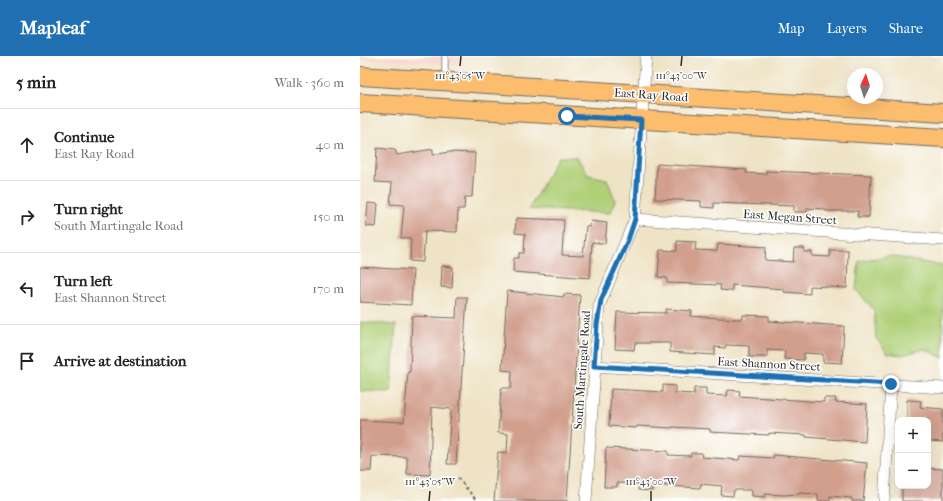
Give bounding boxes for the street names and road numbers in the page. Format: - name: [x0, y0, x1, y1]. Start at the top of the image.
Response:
- street label: East Ray Road: [614, 85, 689, 105]
- street label: East Megan Street: [743, 207, 838, 227]
- street label: South Martingale Road: [571, 309, 593, 430]
- street label: East Shannon Street: [717, 354, 822, 374]

